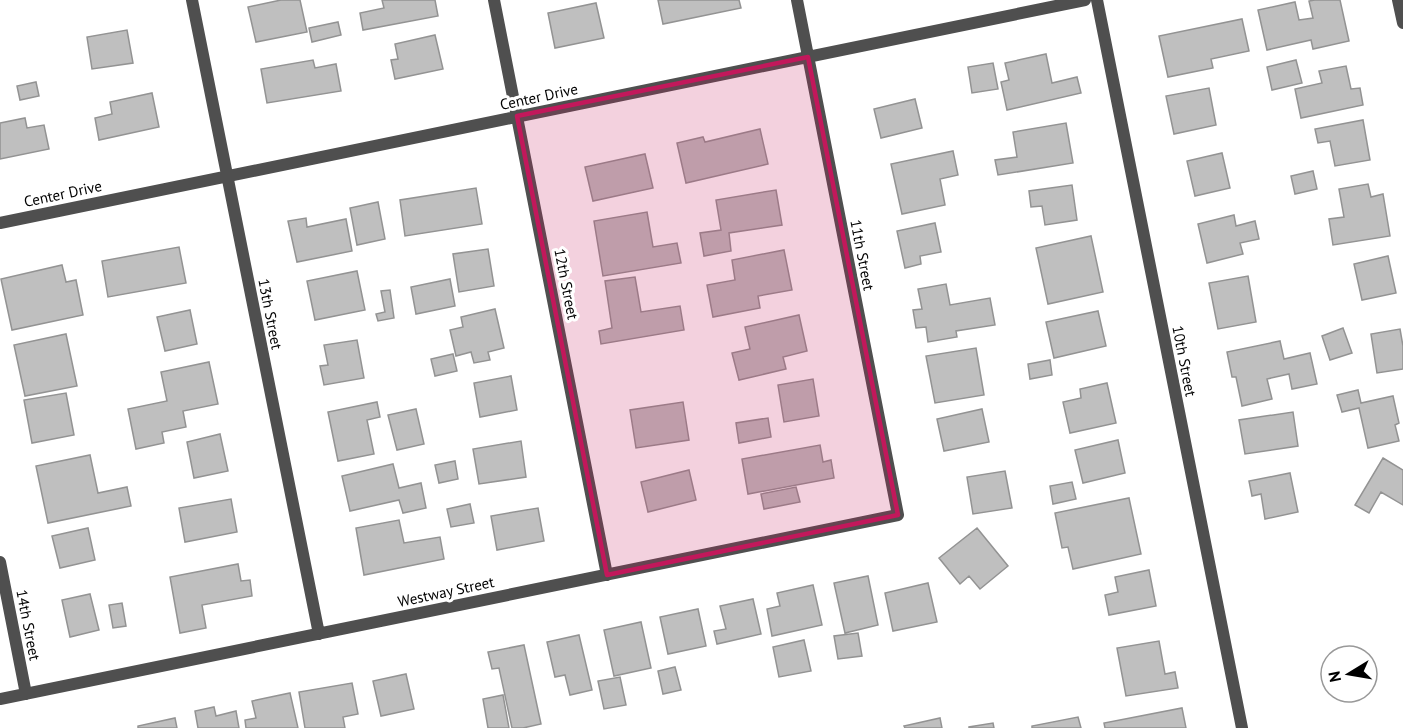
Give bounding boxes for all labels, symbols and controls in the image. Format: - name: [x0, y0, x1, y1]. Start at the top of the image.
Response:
- street label: Center Drive: [498, 79, 580, 114]
- street label: Center Drive: [22, 176, 104, 211]
- street label: 11th Street: [846, 218, 879, 292]
- street label: 12th Street: [550, 247, 583, 321]
- street label: 13th Street: [254, 277, 287, 351]
- street label: 10th Street: [1168, 324, 1201, 398]
- street label: Westway Street: [396, 572, 496, 611]
- street label: 14th Street: [12, 588, 45, 662]
- north arrow: [1319, 644, 1379, 704]
- text: N: [1323, 670, 1345, 684]

